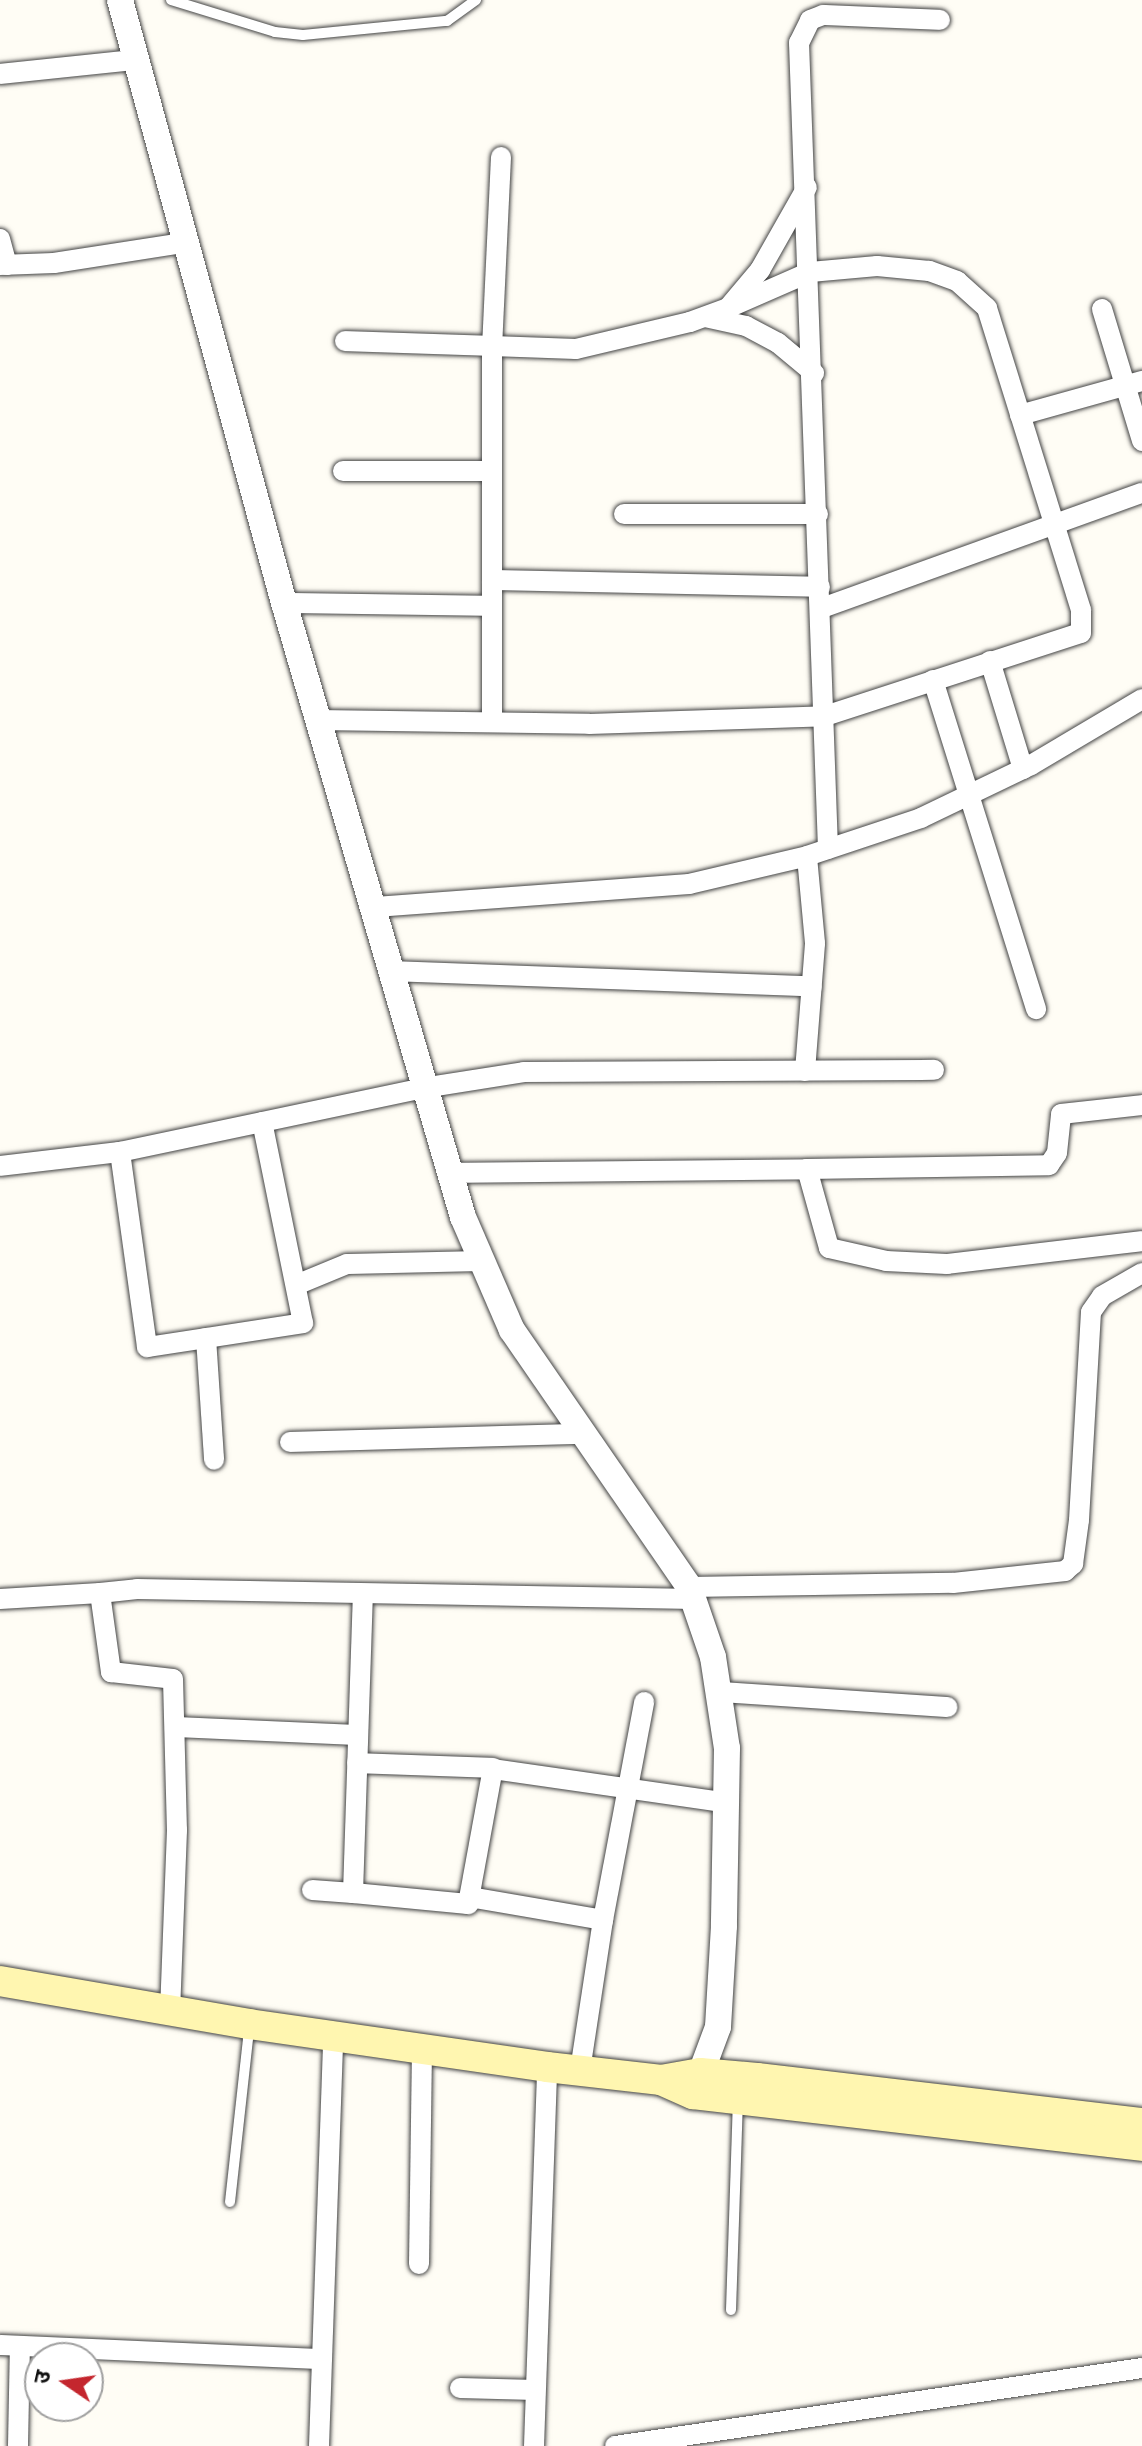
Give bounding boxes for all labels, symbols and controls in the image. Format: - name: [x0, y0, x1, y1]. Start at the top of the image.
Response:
- north arrow: [24, 2342, 104, 2422]
- text: उ: [28, 2368, 56, 2386]

